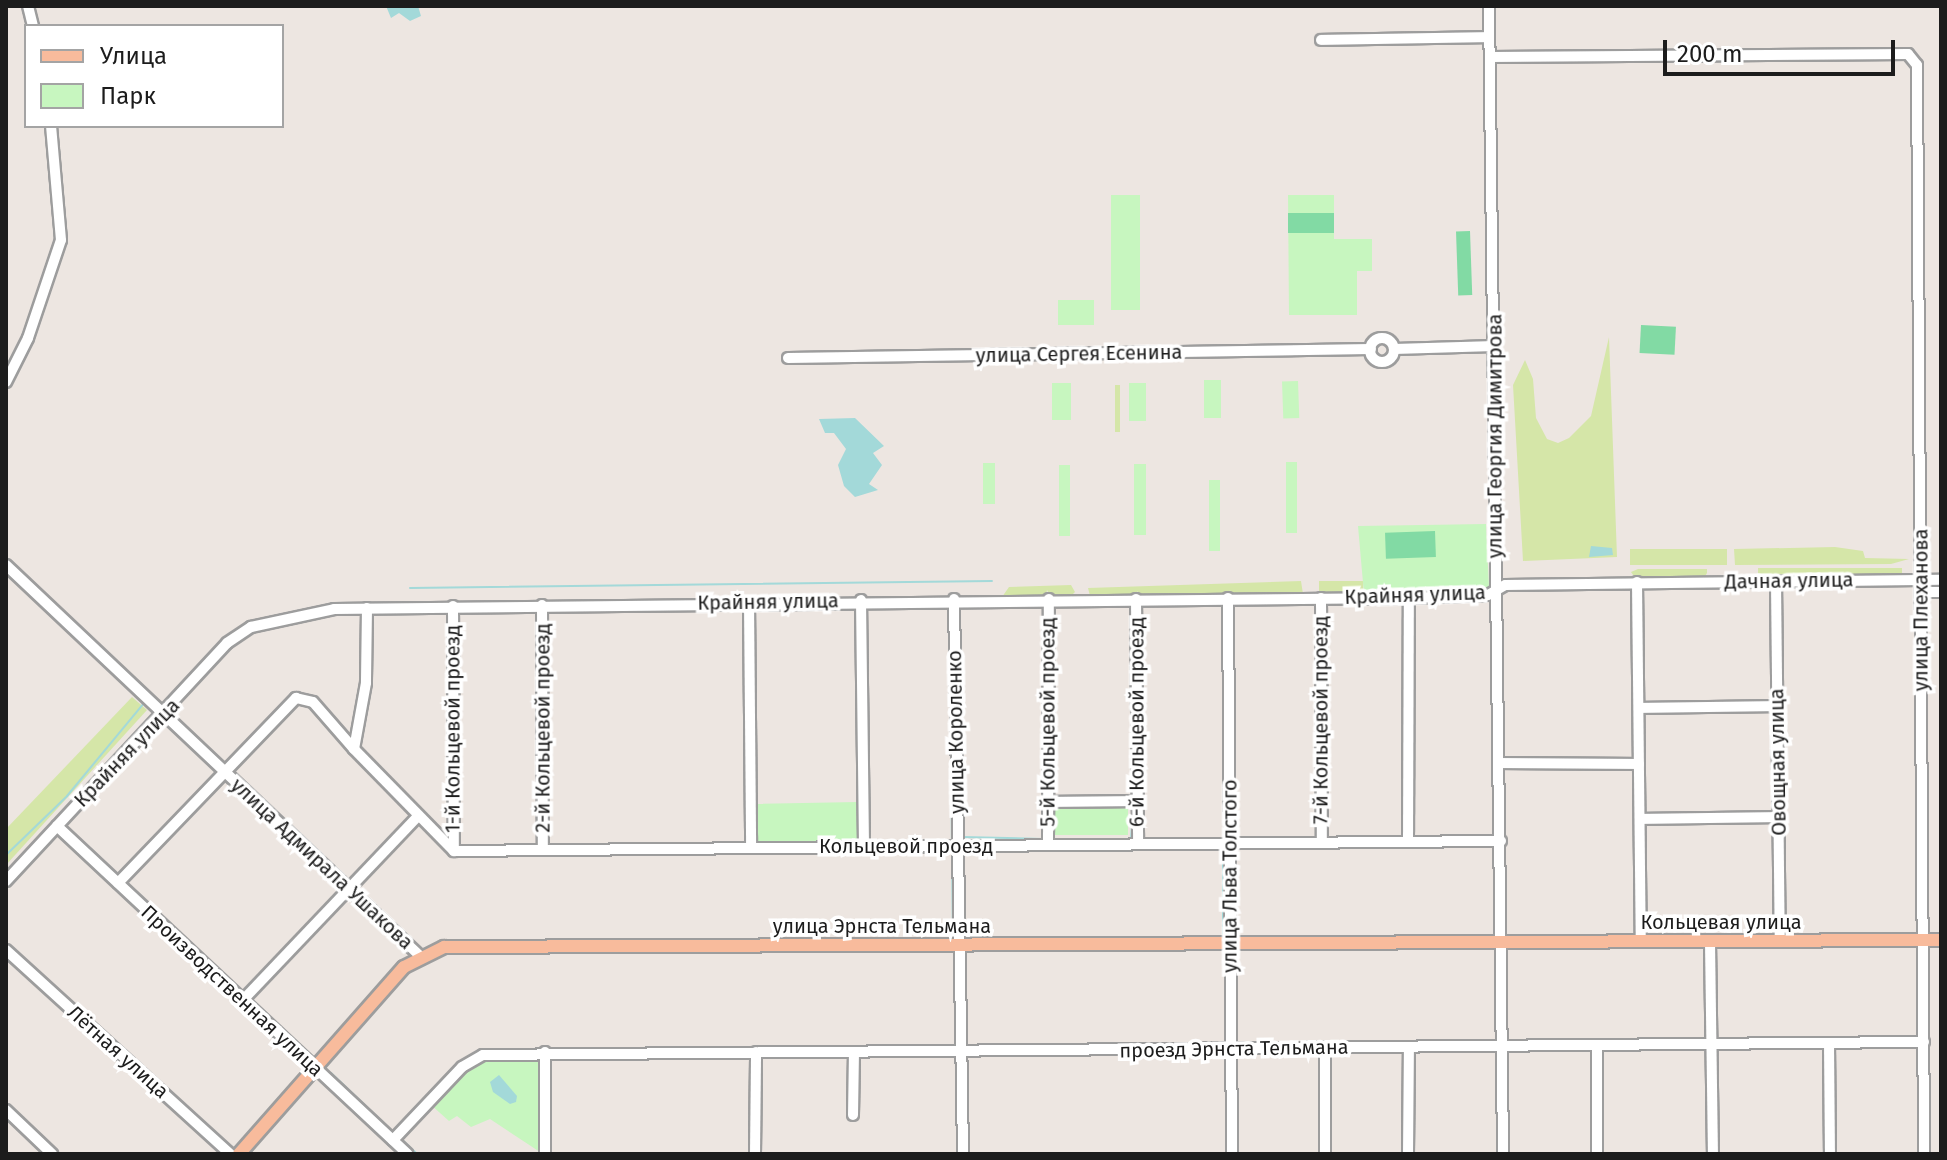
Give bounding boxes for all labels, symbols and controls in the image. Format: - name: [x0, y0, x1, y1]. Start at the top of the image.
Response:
- legend: [24, 24, 284, 128]
- scale bar: [1667, 24, 1899, 74]
- text: 200 m: [1677, 40, 1743, 68]
- text: Улица: [100, 42, 167, 70]
- text: Парк: [100, 82, 156, 110]
- street label: улица Георгия Димитрова: [1483, 314, 1507, 558]
- street label: улица Сергея Есенина: [975, 340, 1183, 368]
- street label: улица Плеханова: [1909, 529, 1933, 691]
- street label: Дачная улица: [1724, 568, 1854, 594]
- street label: Крайняя улица: [1344, 581, 1486, 609]
- street label: Крайняя улица: [697, 589, 839, 615]
- street label: 7-й Кольцевой проезд: [1309, 616, 1333, 824]
- street label: 5-й Кольцевой проезд: [1036, 617, 1060, 827]
- street label: 6-й Кольцевой проезд: [1125, 617, 1149, 827]
- street label: 2-й Кольцевой проезд: [531, 623, 555, 833]
- street label: 1-й Кольцевой проезд: [441, 625, 465, 833]
- street label: улица Короленко: [943, 650, 969, 814]
- street label: Овощная улица: [1765, 688, 1791, 836]
- street label: Крайняя улица: [69, 694, 185, 812]
- street label: улица Адмирала Ушакова: [226, 773, 418, 955]
- street label: улица Льва Толстого: [1218, 779, 1242, 973]
- street label: Кольцевой проезд: [819, 834, 993, 858]
- street label: Производственная улица: [136, 900, 328, 1082]
- street label: Кольцевая улица: [1640, 910, 1802, 934]
- street label: улица Эрнста Тельмана: [773, 914, 991, 938]
- street label: Лётная улица: [63, 1000, 173, 1104]
- street label: проезд Эрнста Тельмана: [1119, 1035, 1349, 1063]

